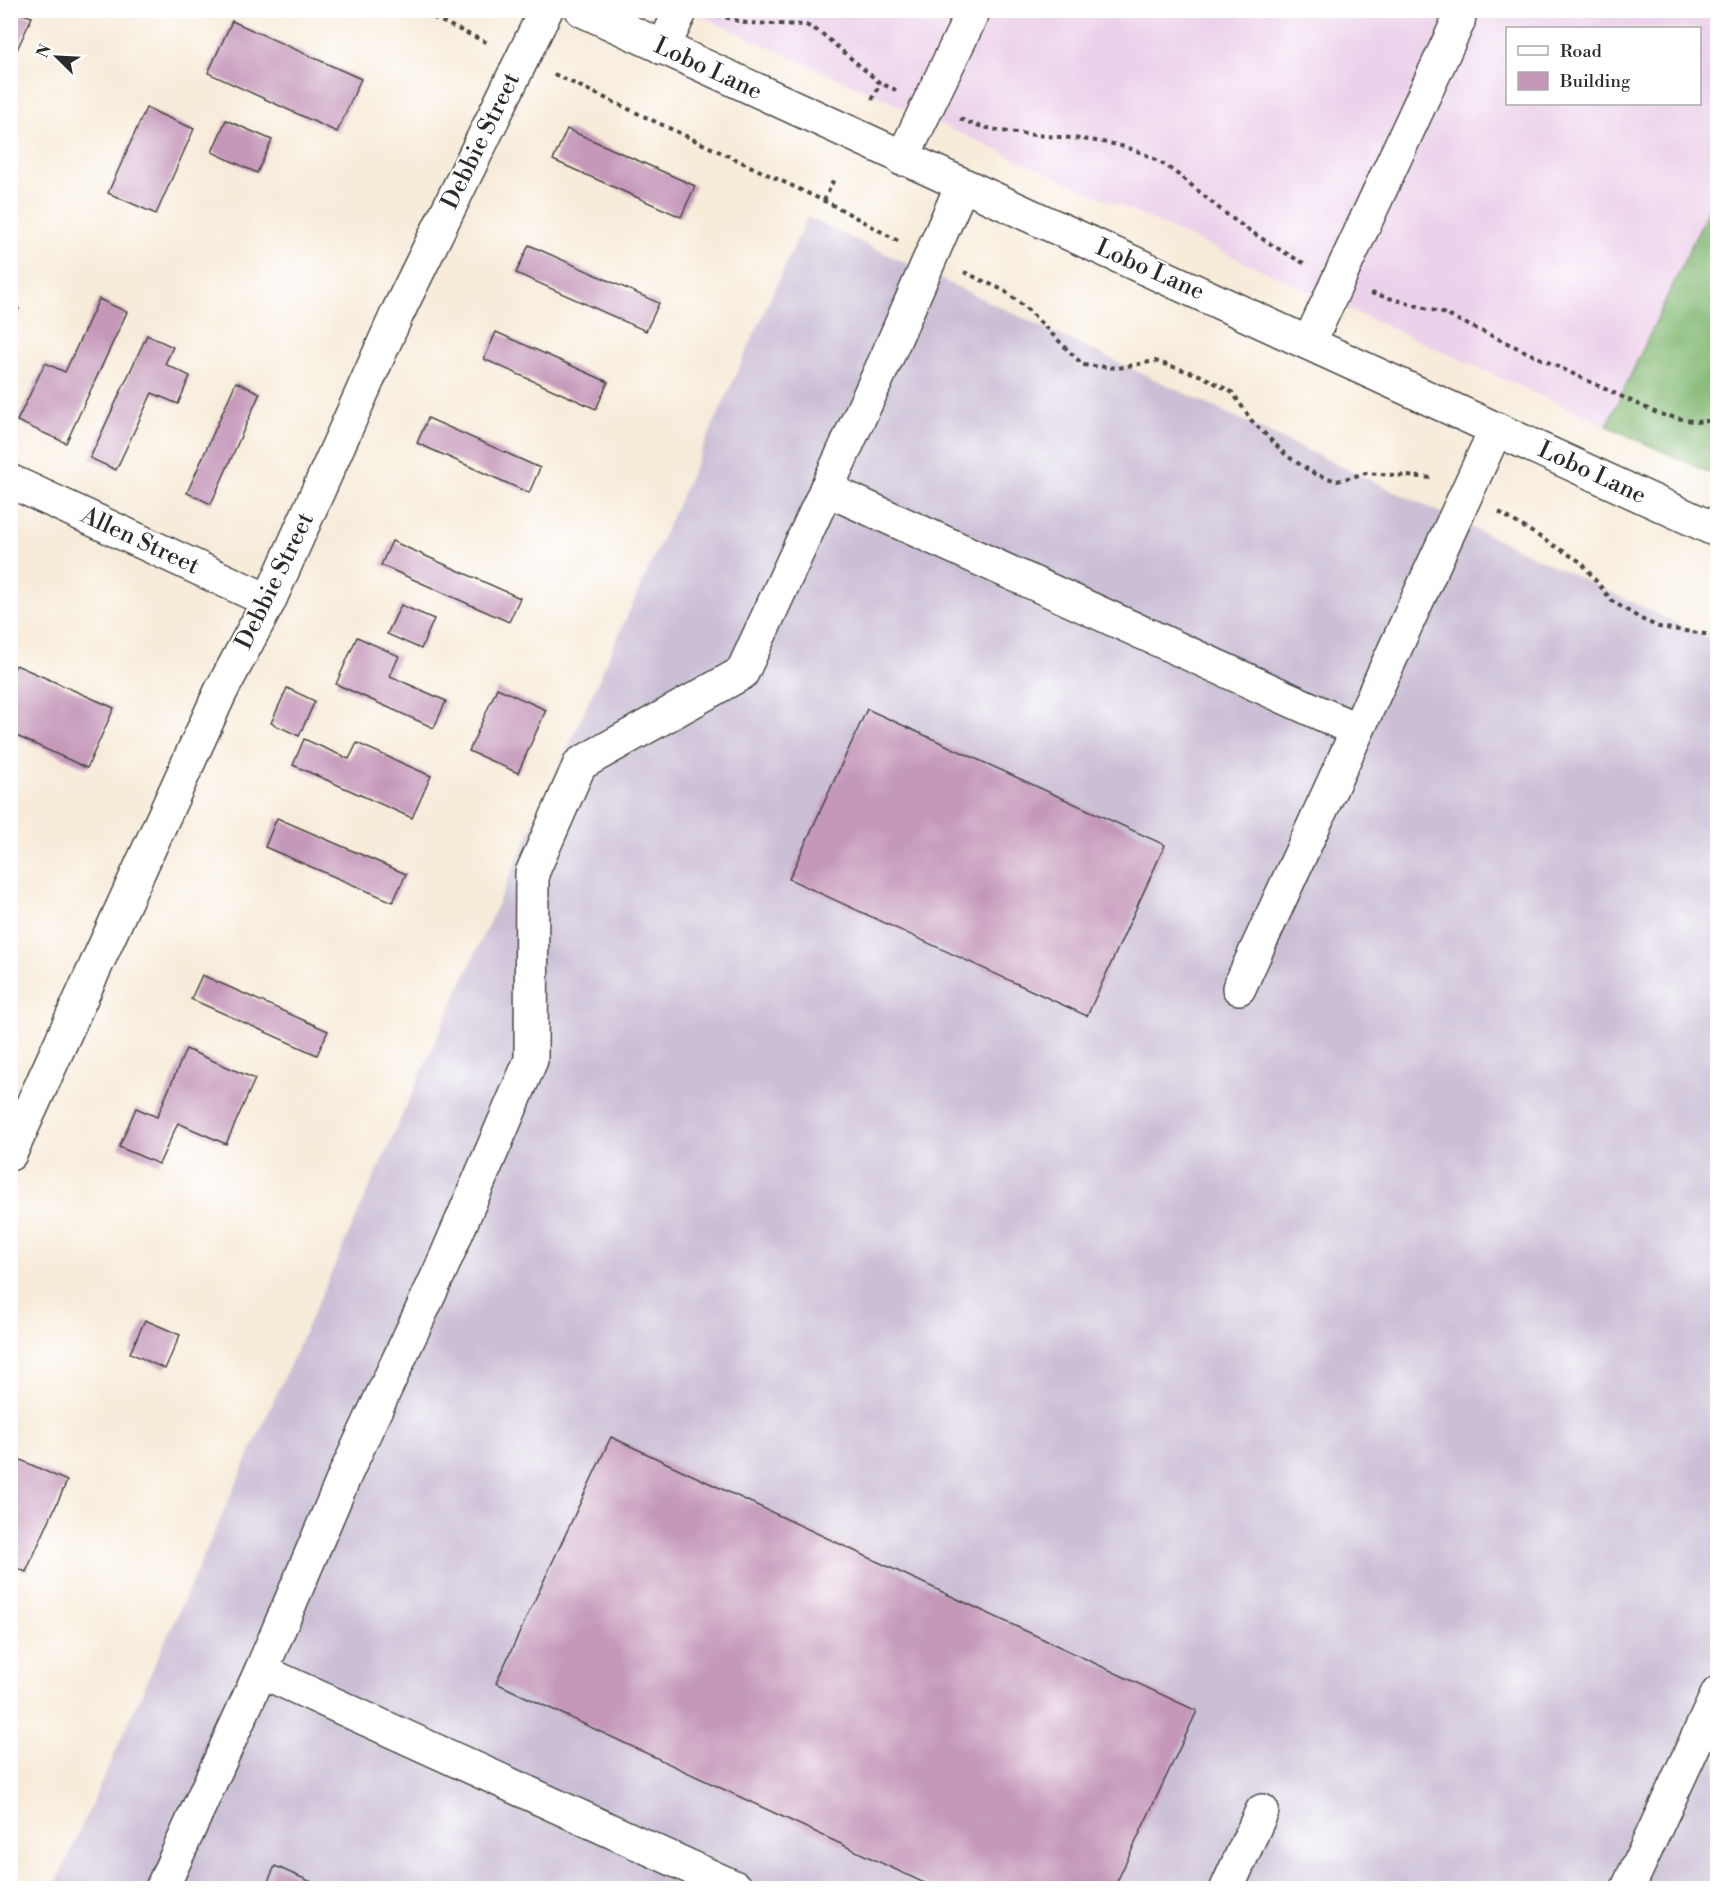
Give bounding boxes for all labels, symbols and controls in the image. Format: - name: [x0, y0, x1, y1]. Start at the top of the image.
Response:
- north arrow: [27, 27, 87, 87]
- legend: [1506, 27, 1701, 105]
- street label: Lobo Lane: [649, 31, 767, 107]
- text: Road: [1560, 40, 1603, 63]
- text: N: [33, 41, 56, 61]
- street label: Debbie Street: [435, 67, 527, 214]
- text: Building: [1559, 70, 1631, 93]
- street label: Lobo Lane: [1091, 233, 1209, 307]
- street label: Lobo Lane: [1533, 435, 1651, 511]
- street label: Allen Street: [75, 500, 204, 582]
- street label: Debbie Street: [229, 507, 321, 654]

